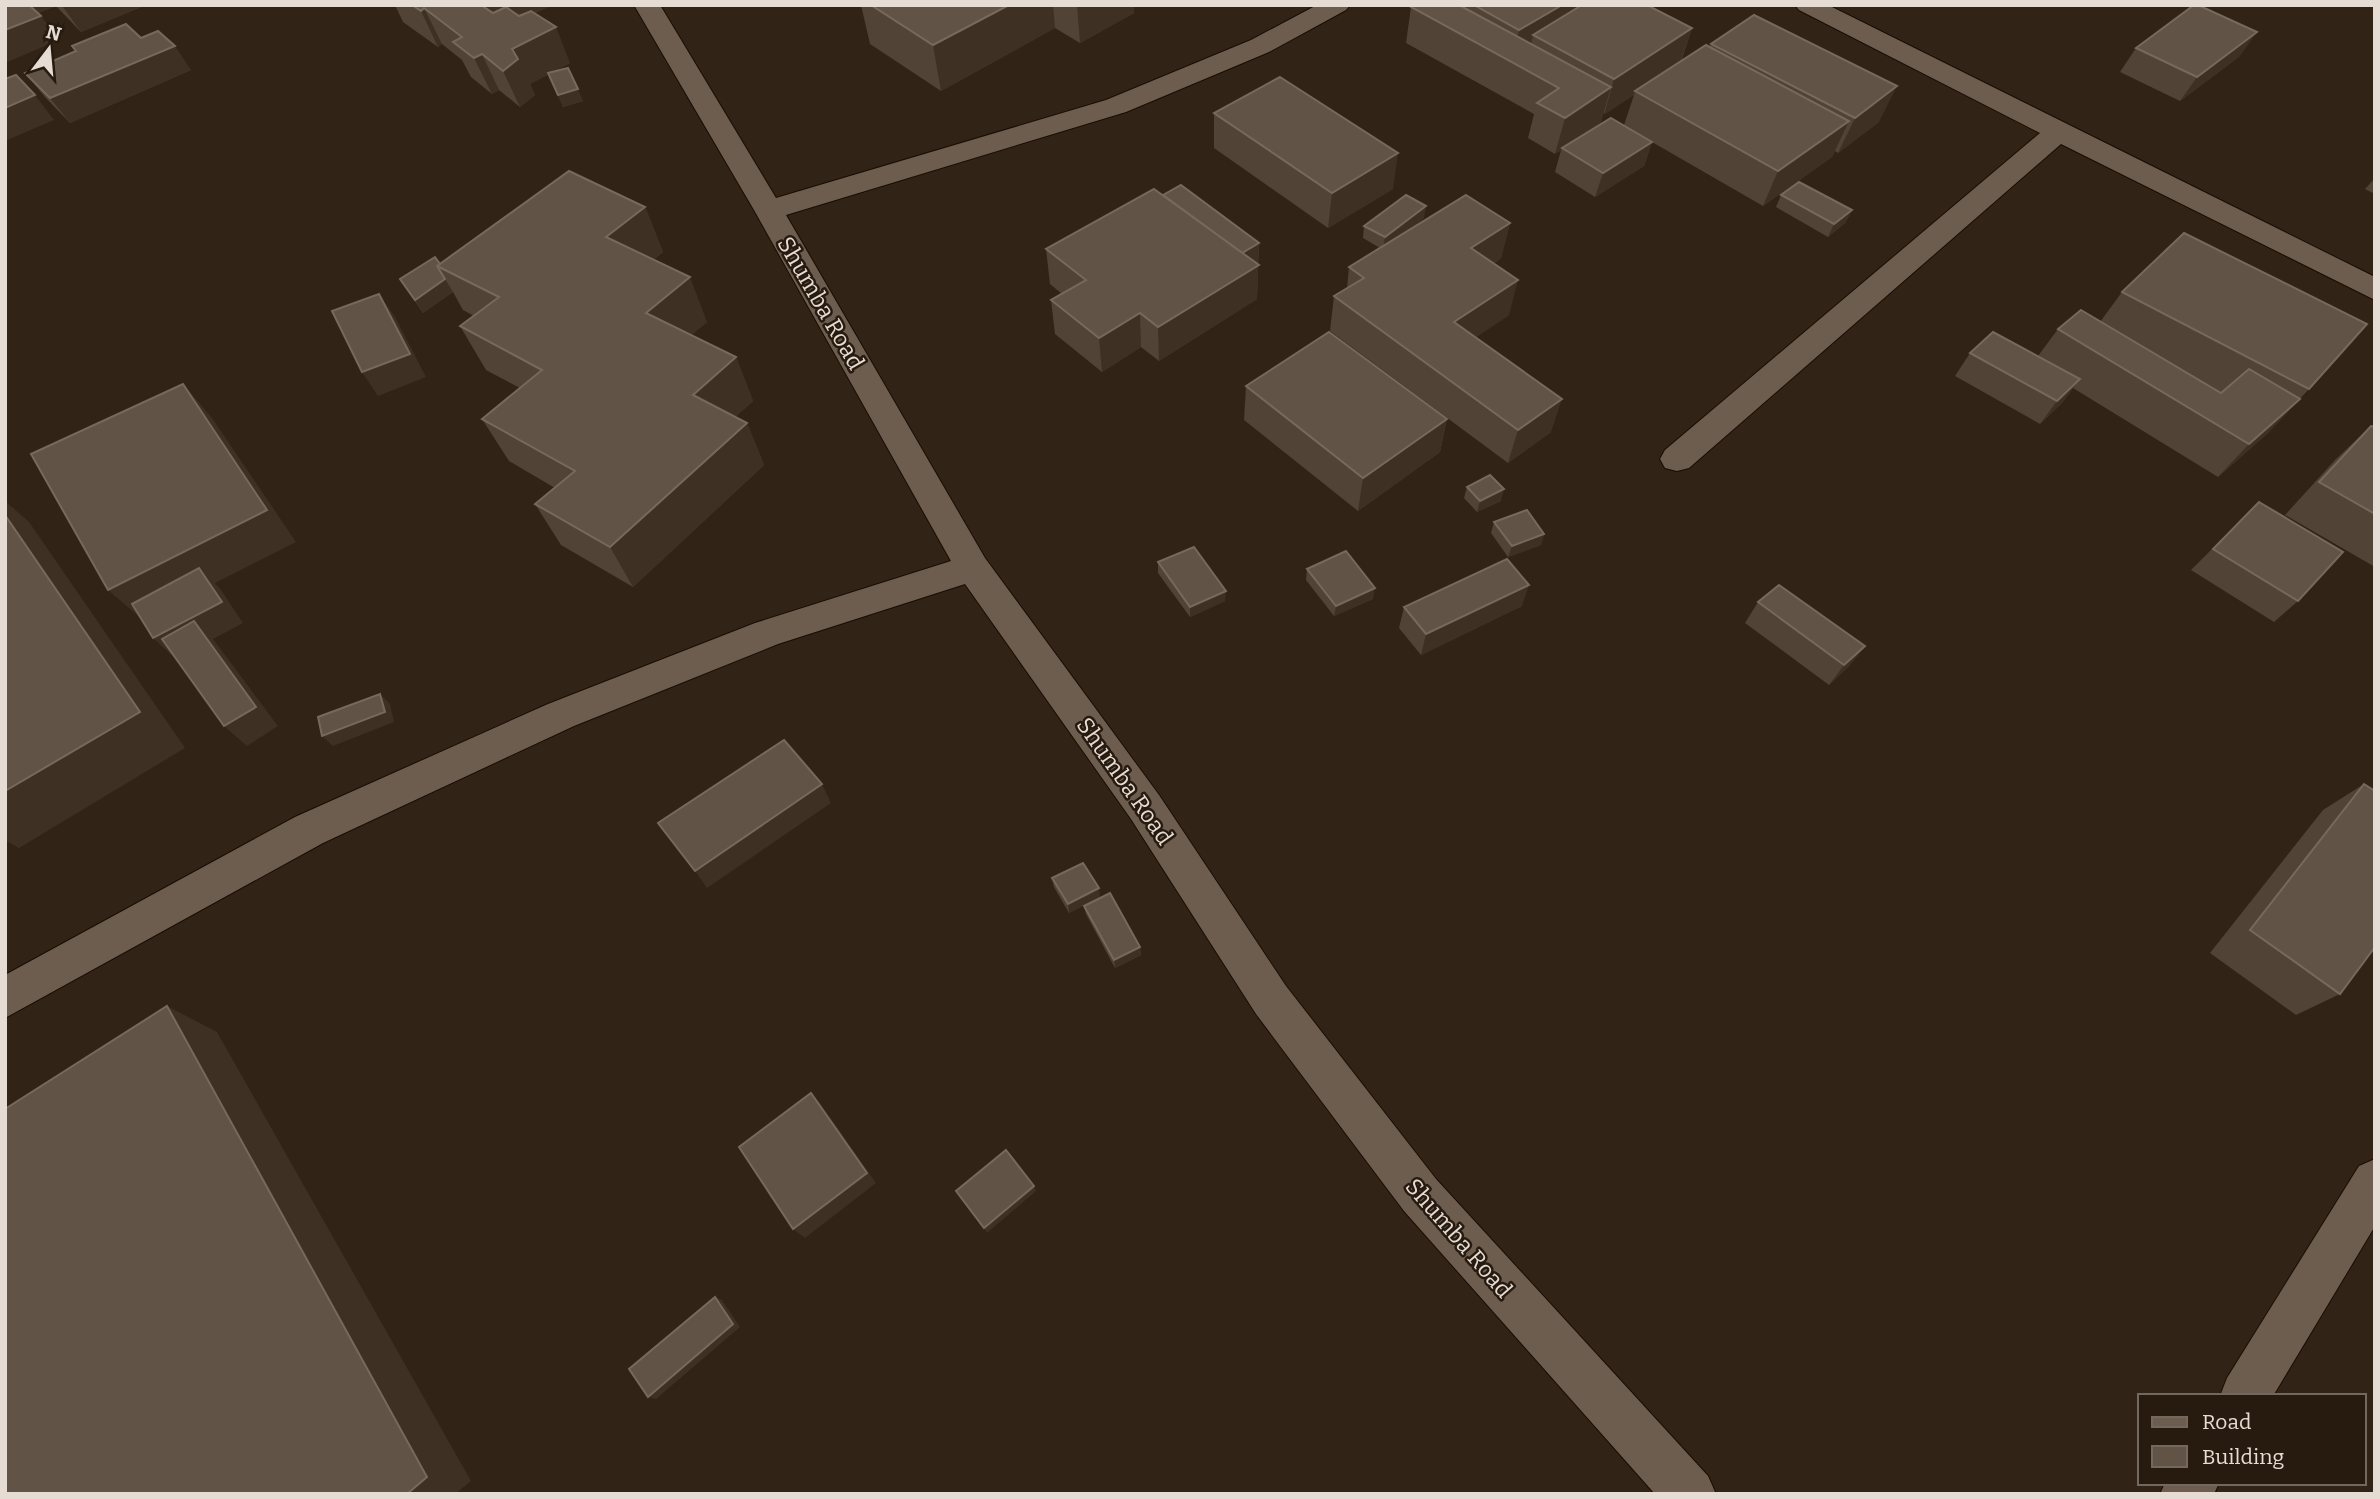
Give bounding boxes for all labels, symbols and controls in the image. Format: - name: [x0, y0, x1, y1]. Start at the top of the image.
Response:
- north arrow: [14, 14, 84, 84]
- text: N: [43, 20, 64, 46]
- street label: Shumba Road: [772, 232, 871, 375]
- street label: Shumba Road: [1071, 712, 1179, 850]
- street label: Shumba Road: [1400, 1173, 1519, 1304]
- legend: [2138, 1394, 2366, 1485]
- text: Road: [2202, 1409, 2251, 1435]
- text: Building: [2202, 1444, 2285, 1470]

